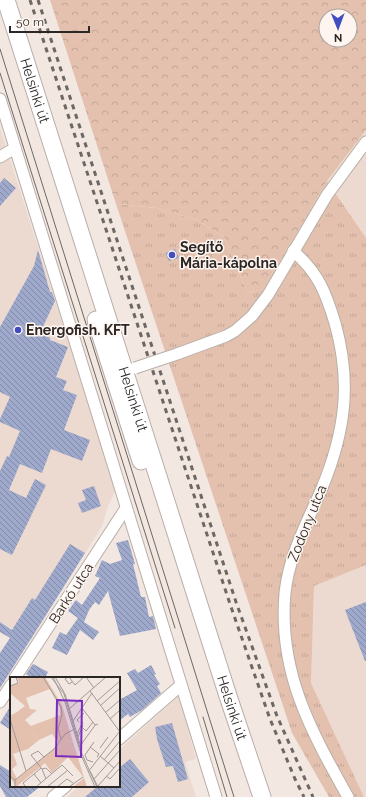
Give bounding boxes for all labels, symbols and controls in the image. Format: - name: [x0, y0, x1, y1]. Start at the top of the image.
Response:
- scale bar: [10, 8, 89, 34]
- north arrow: [318, 8, 358, 48]
- text: 50 m: [16, 15, 44, 29]
- text: N: [334, 31, 342, 44]
- street label: Helsinki út: [17, 56, 53, 125]
- place label: Segítő Mária-kápolna: [180, 239, 277, 271]
- marker: Segítő Mária-kápolna: [167, 250, 177, 260]
- place label: Energofish. KFT: [26, 322, 130, 338]
- marker: Energofish. KFT: [13, 325, 23, 335]
- street label: Helsinki út: [115, 365, 151, 434]
- street label: Zodony utca: [284, 482, 330, 564]
- street label: Barkó utca: [45, 560, 97, 626]
- street label: Helsinki út: [214, 673, 250, 743]
- inset map: [10, 677, 120, 787]

